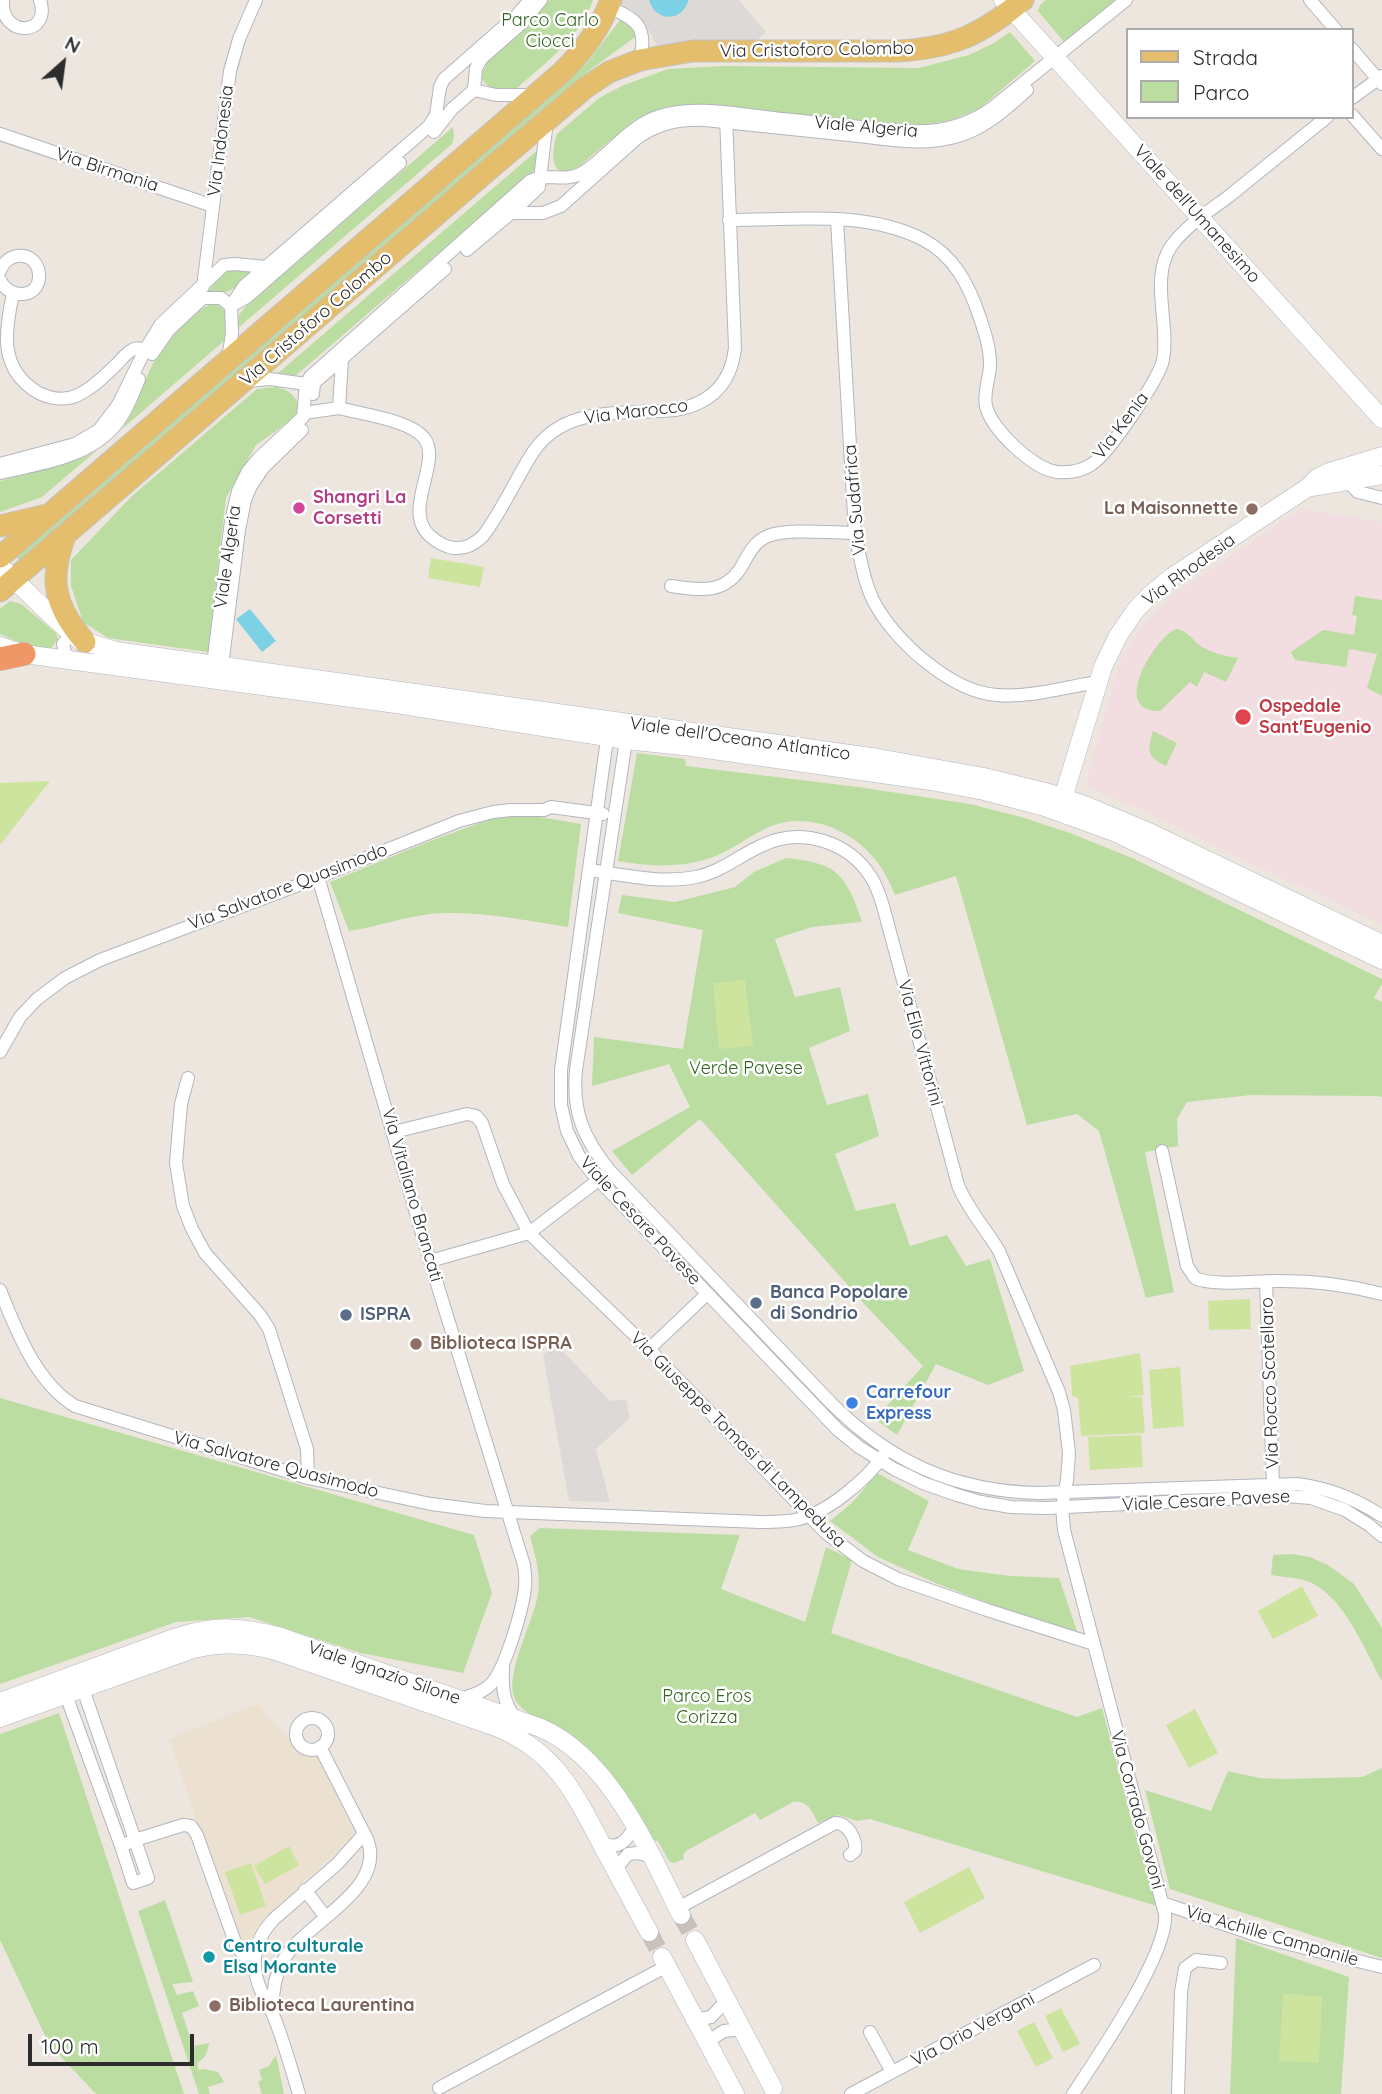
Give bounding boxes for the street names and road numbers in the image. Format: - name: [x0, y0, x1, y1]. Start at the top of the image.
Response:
- street label: Via Cristoforo Colombo: [720, 38, 914, 62]
- street label: Via Indonesia: [203, 84, 239, 198]
- street label: Viale Algeria: [813, 112, 919, 142]
- street label: Viale dell'Umanesimo: [1129, 140, 1265, 288]
- street label: Via Birmania: [53, 143, 161, 197]
- street label: Via Cristoforo Colombo: [236, 247, 396, 391]
- street label: Via Kenia: [1089, 388, 1153, 464]
- street label: Via Marocco: [583, 395, 689, 429]
- street label: Via Sudafrica: [839, 444, 871, 556]
- street label: Viale Algeria: [210, 504, 246, 610]
- street label: Via Rhodesia: [1139, 529, 1239, 611]
- street label: Viale dell'Oceano Atlantico: [628, 713, 852, 765]
- street label: Via Salvatore Quasimodo: [185, 839, 391, 935]
- street label: Via Elio Vittorini: [893, 978, 947, 1108]
- street label: Via Vitaliano Brancati: [377, 1106, 447, 1284]
- street label: Viale Cesare Pavese: [575, 1152, 705, 1290]
- street label: Via Rocco Scotellaro: [1256, 1297, 1284, 1469]
- street label: Via Giuseppe Tomasi di Lampedusa: [626, 1328, 850, 1552]
- street label: Via Salvatore Quasimodo: [171, 1427, 381, 1503]
- street label: Viale Cesare Pavese: [1121, 1486, 1291, 1516]
- street label: Viale Ignazio Silone: [305, 1637, 463, 1709]
- street label: Via Corrado Govoni: [1105, 1728, 1169, 1892]
- street label: Via Achille Campanile: [1183, 1901, 1361, 1971]
- street label: Via Orio Vergani: [908, 1988, 1038, 2072]

